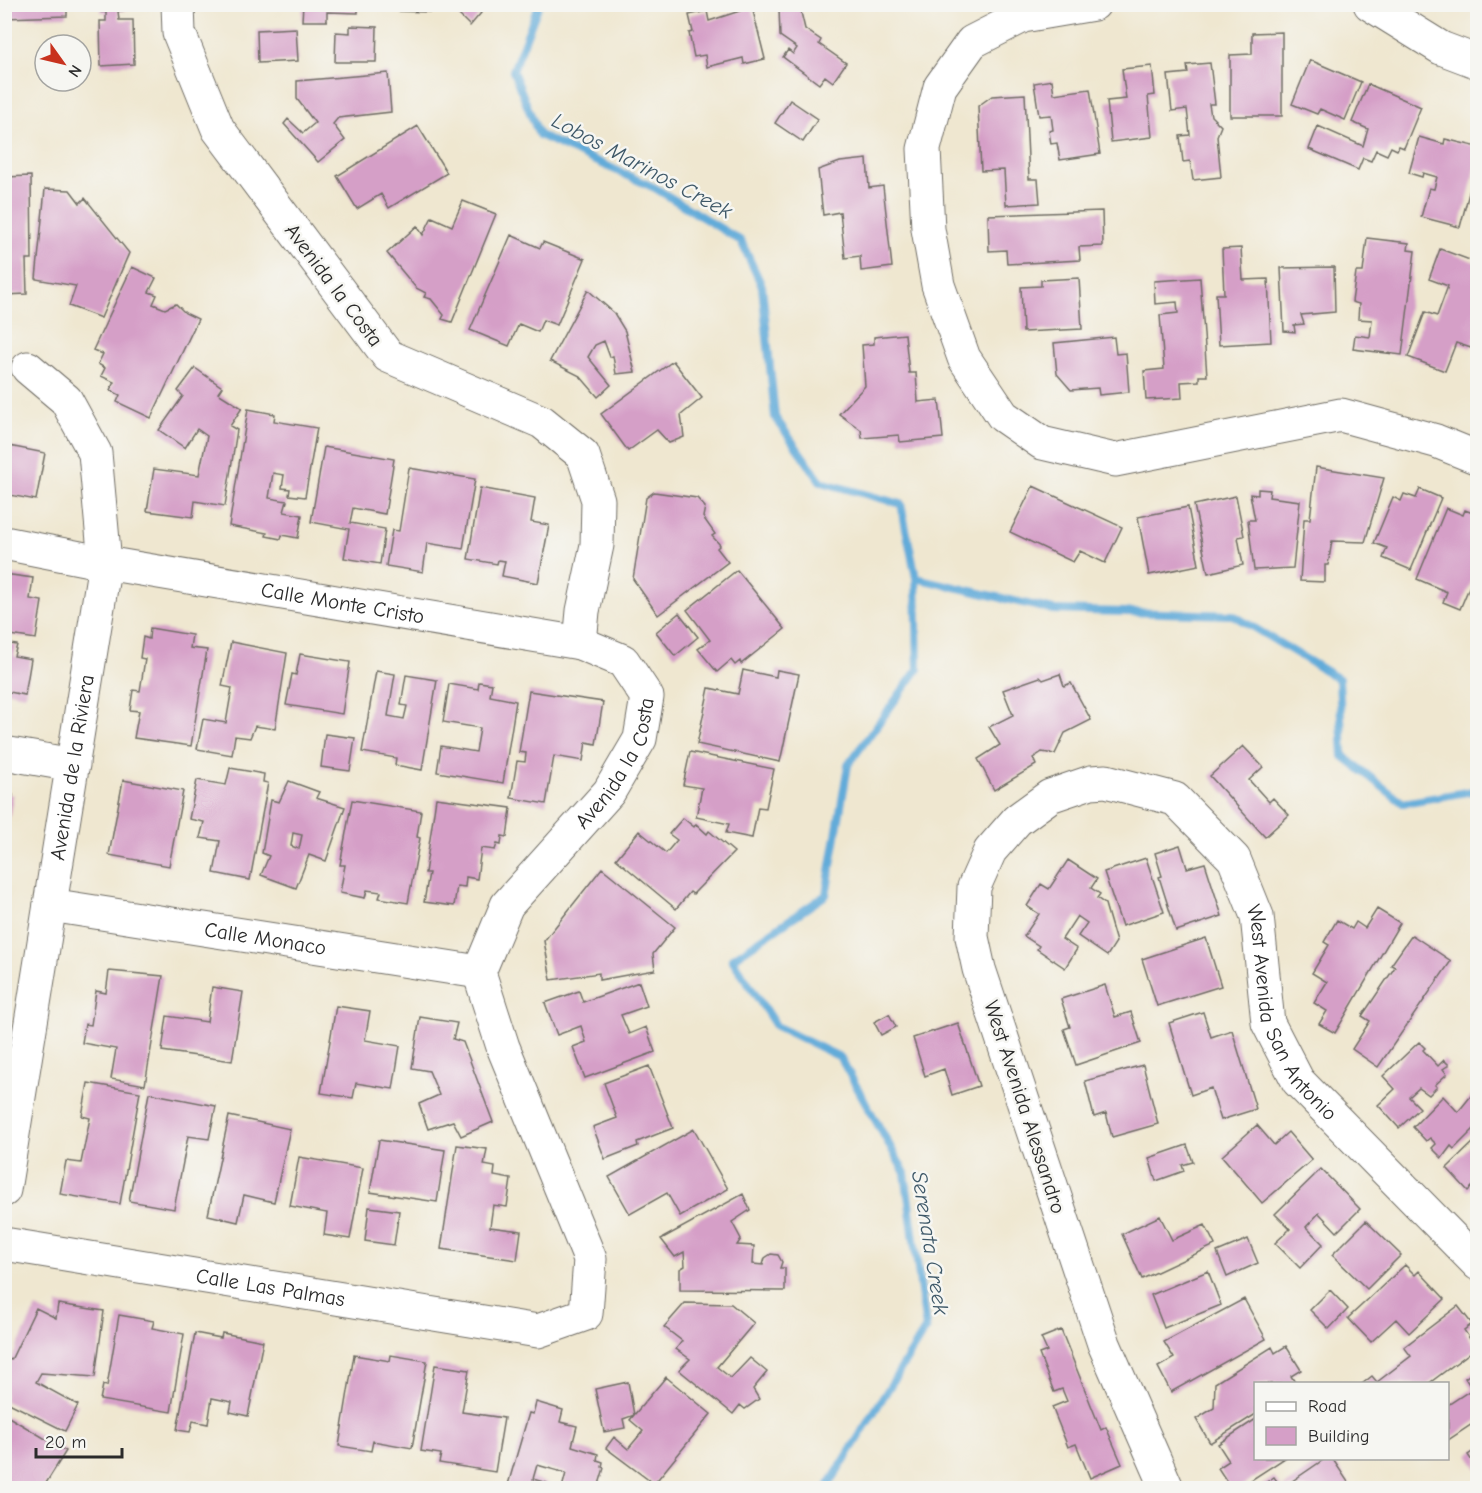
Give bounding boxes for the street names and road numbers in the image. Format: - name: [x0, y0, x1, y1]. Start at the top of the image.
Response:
- street label: Avenida la Costa: [280, 219, 388, 351]
- street label: Calle Monte Cristo: [259, 577, 426, 629]
- street label: Avenida de la Riviera: [45, 673, 99, 862]
- street label: Avenida la Costa: [570, 696, 659, 833]
- street label: West Avenida San Antonio: [1242, 901, 1342, 1125]
- street label: Calle Monaco: [203, 917, 328, 960]
- street label: West Avenida Alessandro: [979, 997, 1071, 1217]
- street label: Calle Las Palmas: [194, 1263, 347, 1311]

